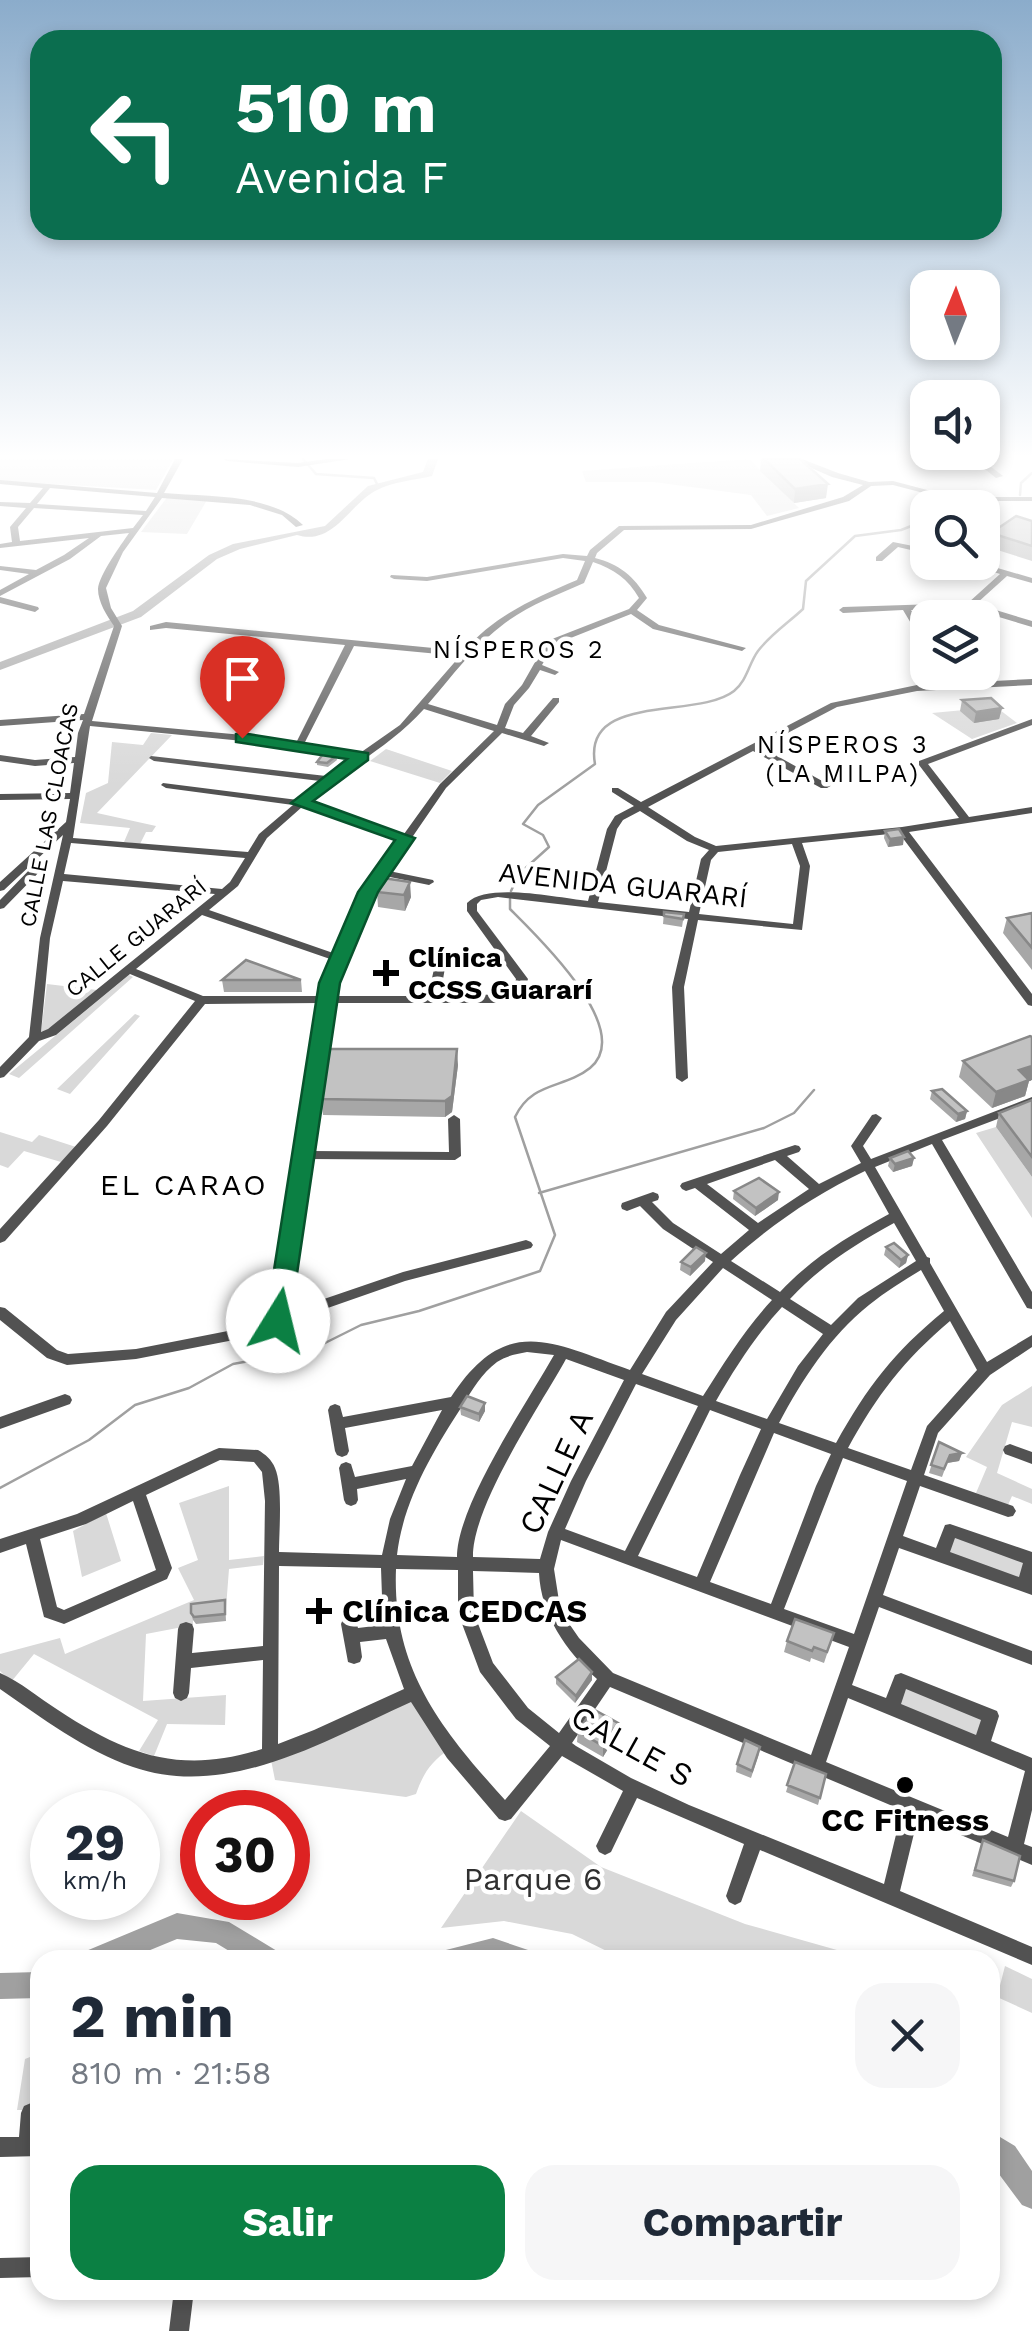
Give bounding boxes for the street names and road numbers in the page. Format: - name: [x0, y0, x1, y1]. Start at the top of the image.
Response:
- street label: CALLE LAS CLOACAS: [15, 701, 83, 929]
- street label: AVENIDA GUARARÍ: [497, 856, 749, 914]
- street label: CALLE GUARARÍ: [61, 874, 211, 1002]
- street label: CALLE A: [511, 1404, 601, 1540]
- street label: CALLE S: [565, 1697, 699, 1795]

